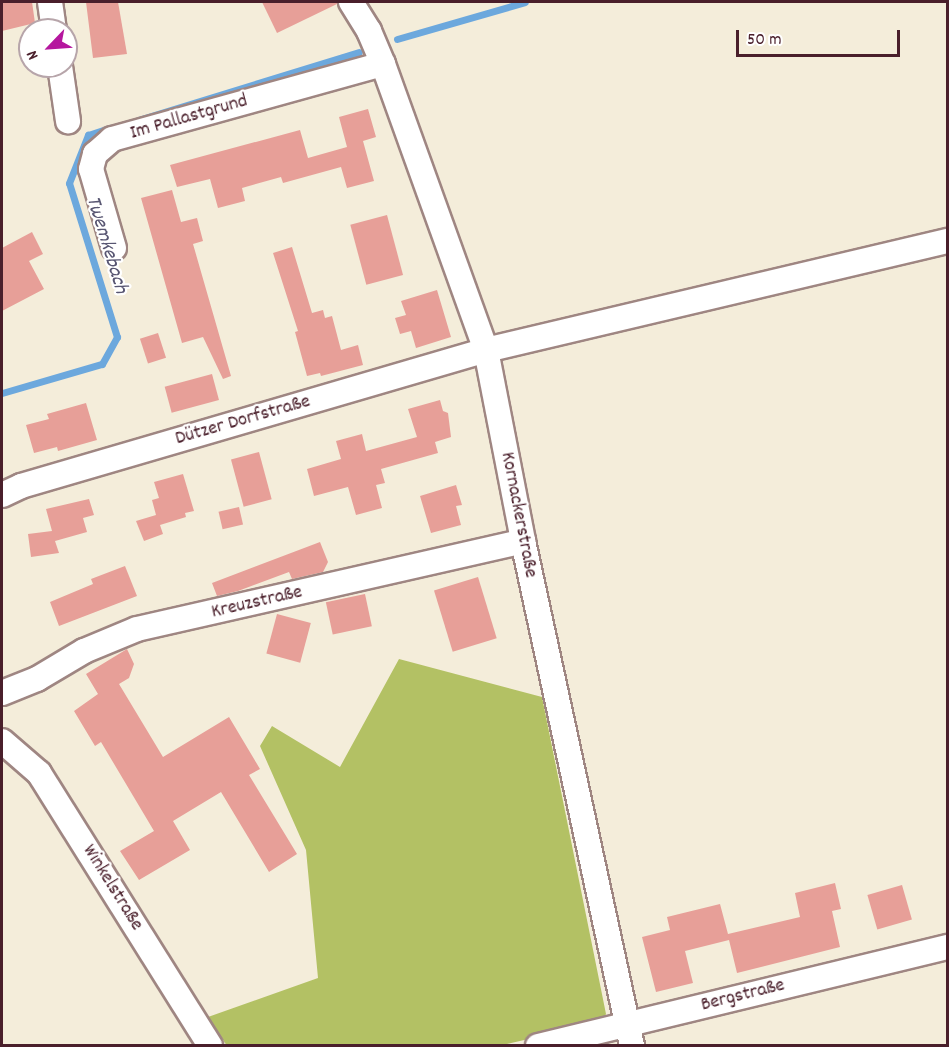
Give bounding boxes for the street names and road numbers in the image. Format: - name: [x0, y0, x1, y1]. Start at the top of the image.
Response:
- street label: Im Pallastgrund: [127, 90, 251, 146]
- street label: Dützer Dorfstraße: [173, 390, 313, 452]
- street label: Kornackerstraße: [494, 450, 542, 580]
- street label: Kreuzstraße: [209, 581, 305, 625]
- street label: Winkelstraße: [76, 840, 148, 936]
- street label: Bergstraße: [699, 974, 787, 1018]

